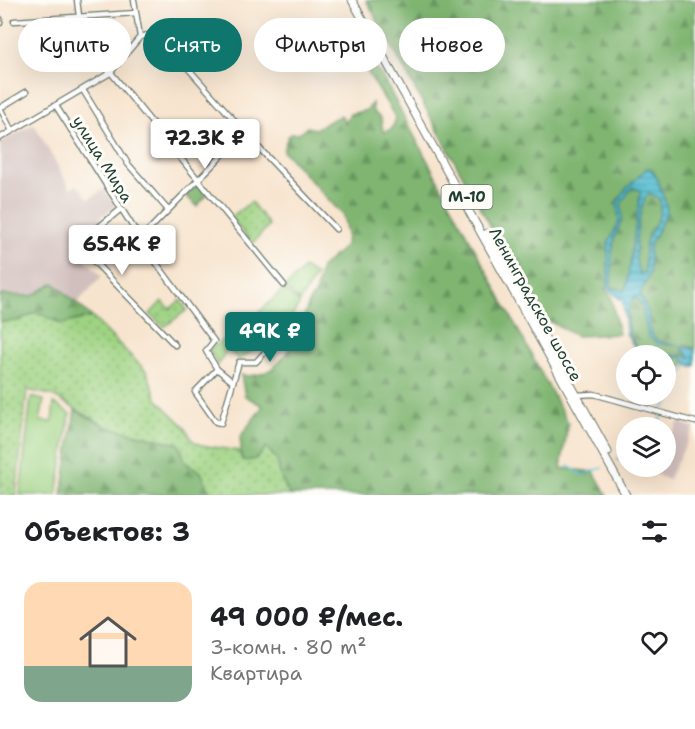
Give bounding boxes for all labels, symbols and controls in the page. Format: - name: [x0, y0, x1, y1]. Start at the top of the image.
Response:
- chip: Купить: [18, 18, 131, 72]
- chip: Снять: [143, 18, 242, 72]
- chip: Фильтры: [254, 18, 387, 72]
- chip: Новое: [399, 18, 505, 72]
- street label: улица Мира: [68, 112, 138, 207]
- pin: 72.3K ₽: [150, 119, 260, 170]
- text: 72.3K ₽: [165, 125, 245, 151]
- road number: М-10: [442, 185, 492, 209]
- street label: Ленинградское шоссе: [484, 223, 587, 385]
- pin: 65.4K ₽: [67, 225, 177, 276]
- text: 65.4K ₽: [83, 231, 161, 257]
- pin: 49K ₽: [228, 312, 312, 363]
- text: 49K ₽: [239, 318, 301, 344]
- map controls: [616, 345, 676, 477]
- button: locate: [616, 345, 676, 405]
- button: layers: [616, 417, 676, 477]
- text: Объектов: 3: [24, 514, 190, 549]
- icon: filters: [638, 515, 671, 548]
- text: 49 000 ₽/мес.: [210, 599, 403, 634]
- icon: home: [72, 606, 144, 678]
- icon: heart: [638, 626, 671, 659]
- text: 3-комн. · 80 m²: [210, 634, 366, 660]
- text: Квартира: [210, 660, 302, 686]

